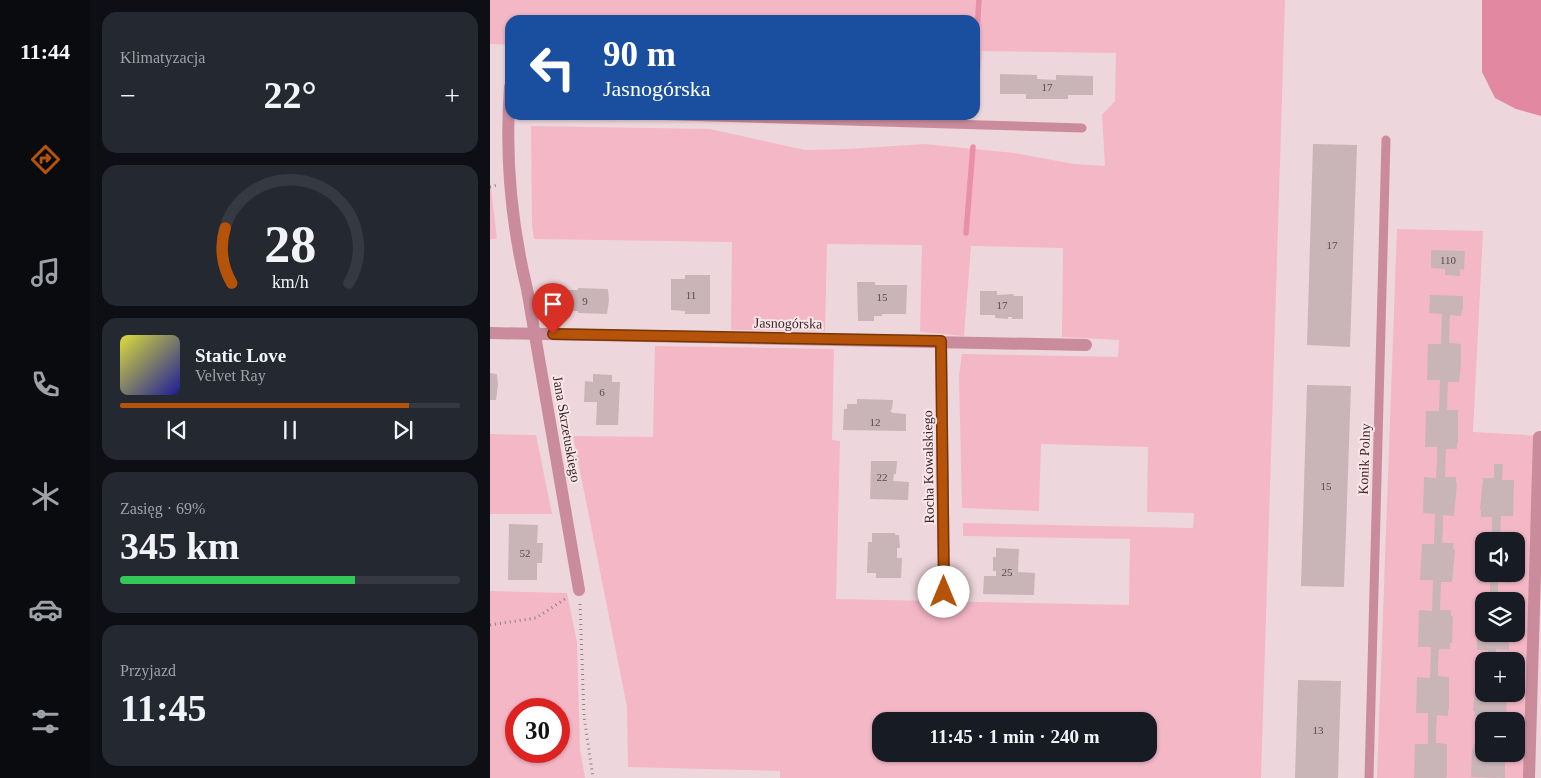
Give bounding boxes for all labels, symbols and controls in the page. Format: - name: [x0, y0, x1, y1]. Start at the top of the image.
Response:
- icon: left: [520, 35, 585, 100]
- text: 90 m: [603, 35, 676, 74]
- text: 11:44: [20, 39, 70, 64]
- text: Klimatyzacja: [120, 49, 205, 66]
- text: 22°: [263, 74, 317, 116]
- text: Jasnogórska: [603, 76, 711, 101]
- text: −: [120, 80, 136, 111]
- text: +: [444, 80, 460, 111]
- house number: 17: [1042, 81, 1053, 93]
- icon: directions: [28, 142, 63, 177]
- text: 28: [264, 216, 316, 273]
- house number: 17: [1327, 239, 1338, 251]
- house number: 110: [1440, 254, 1457, 266]
- icon: music: [28, 255, 63, 290]
- text: km/h: [272, 272, 308, 292]
- pin: [532, 283, 574, 334]
- house number: 11: [686, 289, 696, 301]
- icon: arrive: [539, 290, 567, 318]
- house number: 15: [877, 291, 888, 303]
- house number: 9: [582, 295, 588, 307]
- house number: 17: [997, 299, 1008, 311]
- street label: Jasnogórska: [754, 315, 823, 332]
- text: Static Love: [195, 345, 286, 366]
- icon: phone: [28, 367, 63, 402]
- text: Velvet Ray: [195, 367, 266, 384]
- street label: Jana Skrzetuskiego: [550, 375, 583, 483]
- house number: 6: [599, 386, 605, 398]
- street label: Rocha Kowalskiego: [920, 410, 937, 524]
- icon: previous: [163, 416, 191, 444]
- icon: pause: [276, 416, 304, 444]
- icon: next: [389, 416, 417, 444]
- house number: 12: [870, 416, 881, 428]
- street label: Konik Polny: [1356, 423, 1373, 495]
- house number: 22: [877, 471, 888, 483]
- icon: climate: [28, 479, 63, 514]
- house number: 15: [1321, 480, 1332, 492]
- text: Zasięg · 69%: [120, 500, 205, 517]
- text: 345 km: [120, 525, 239, 567]
- map controls: [1475, 532, 1525, 762]
- button: sound: [1475, 532, 1525, 582]
- house number: 52: [520, 547, 531, 559]
- position arrow: [917, 565, 969, 617]
- house number: 25: [1002, 566, 1013, 578]
- icon: car: [28, 592, 63, 627]
- button: layers: [1475, 592, 1525, 642]
- button: +: [1475, 652, 1525, 702]
- text: Przyjazd: [120, 662, 176, 679]
- text: 11:45: [120, 687, 207, 729]
- speed limit sign: 30: [505, 698, 570, 763]
- icon: filters: [28, 704, 63, 739]
- button: −: [1475, 712, 1525, 762]
- house number: 13: [1313, 724, 1324, 736]
- text: 11:45 · 1 min · 240 m: [930, 726, 1099, 747]

